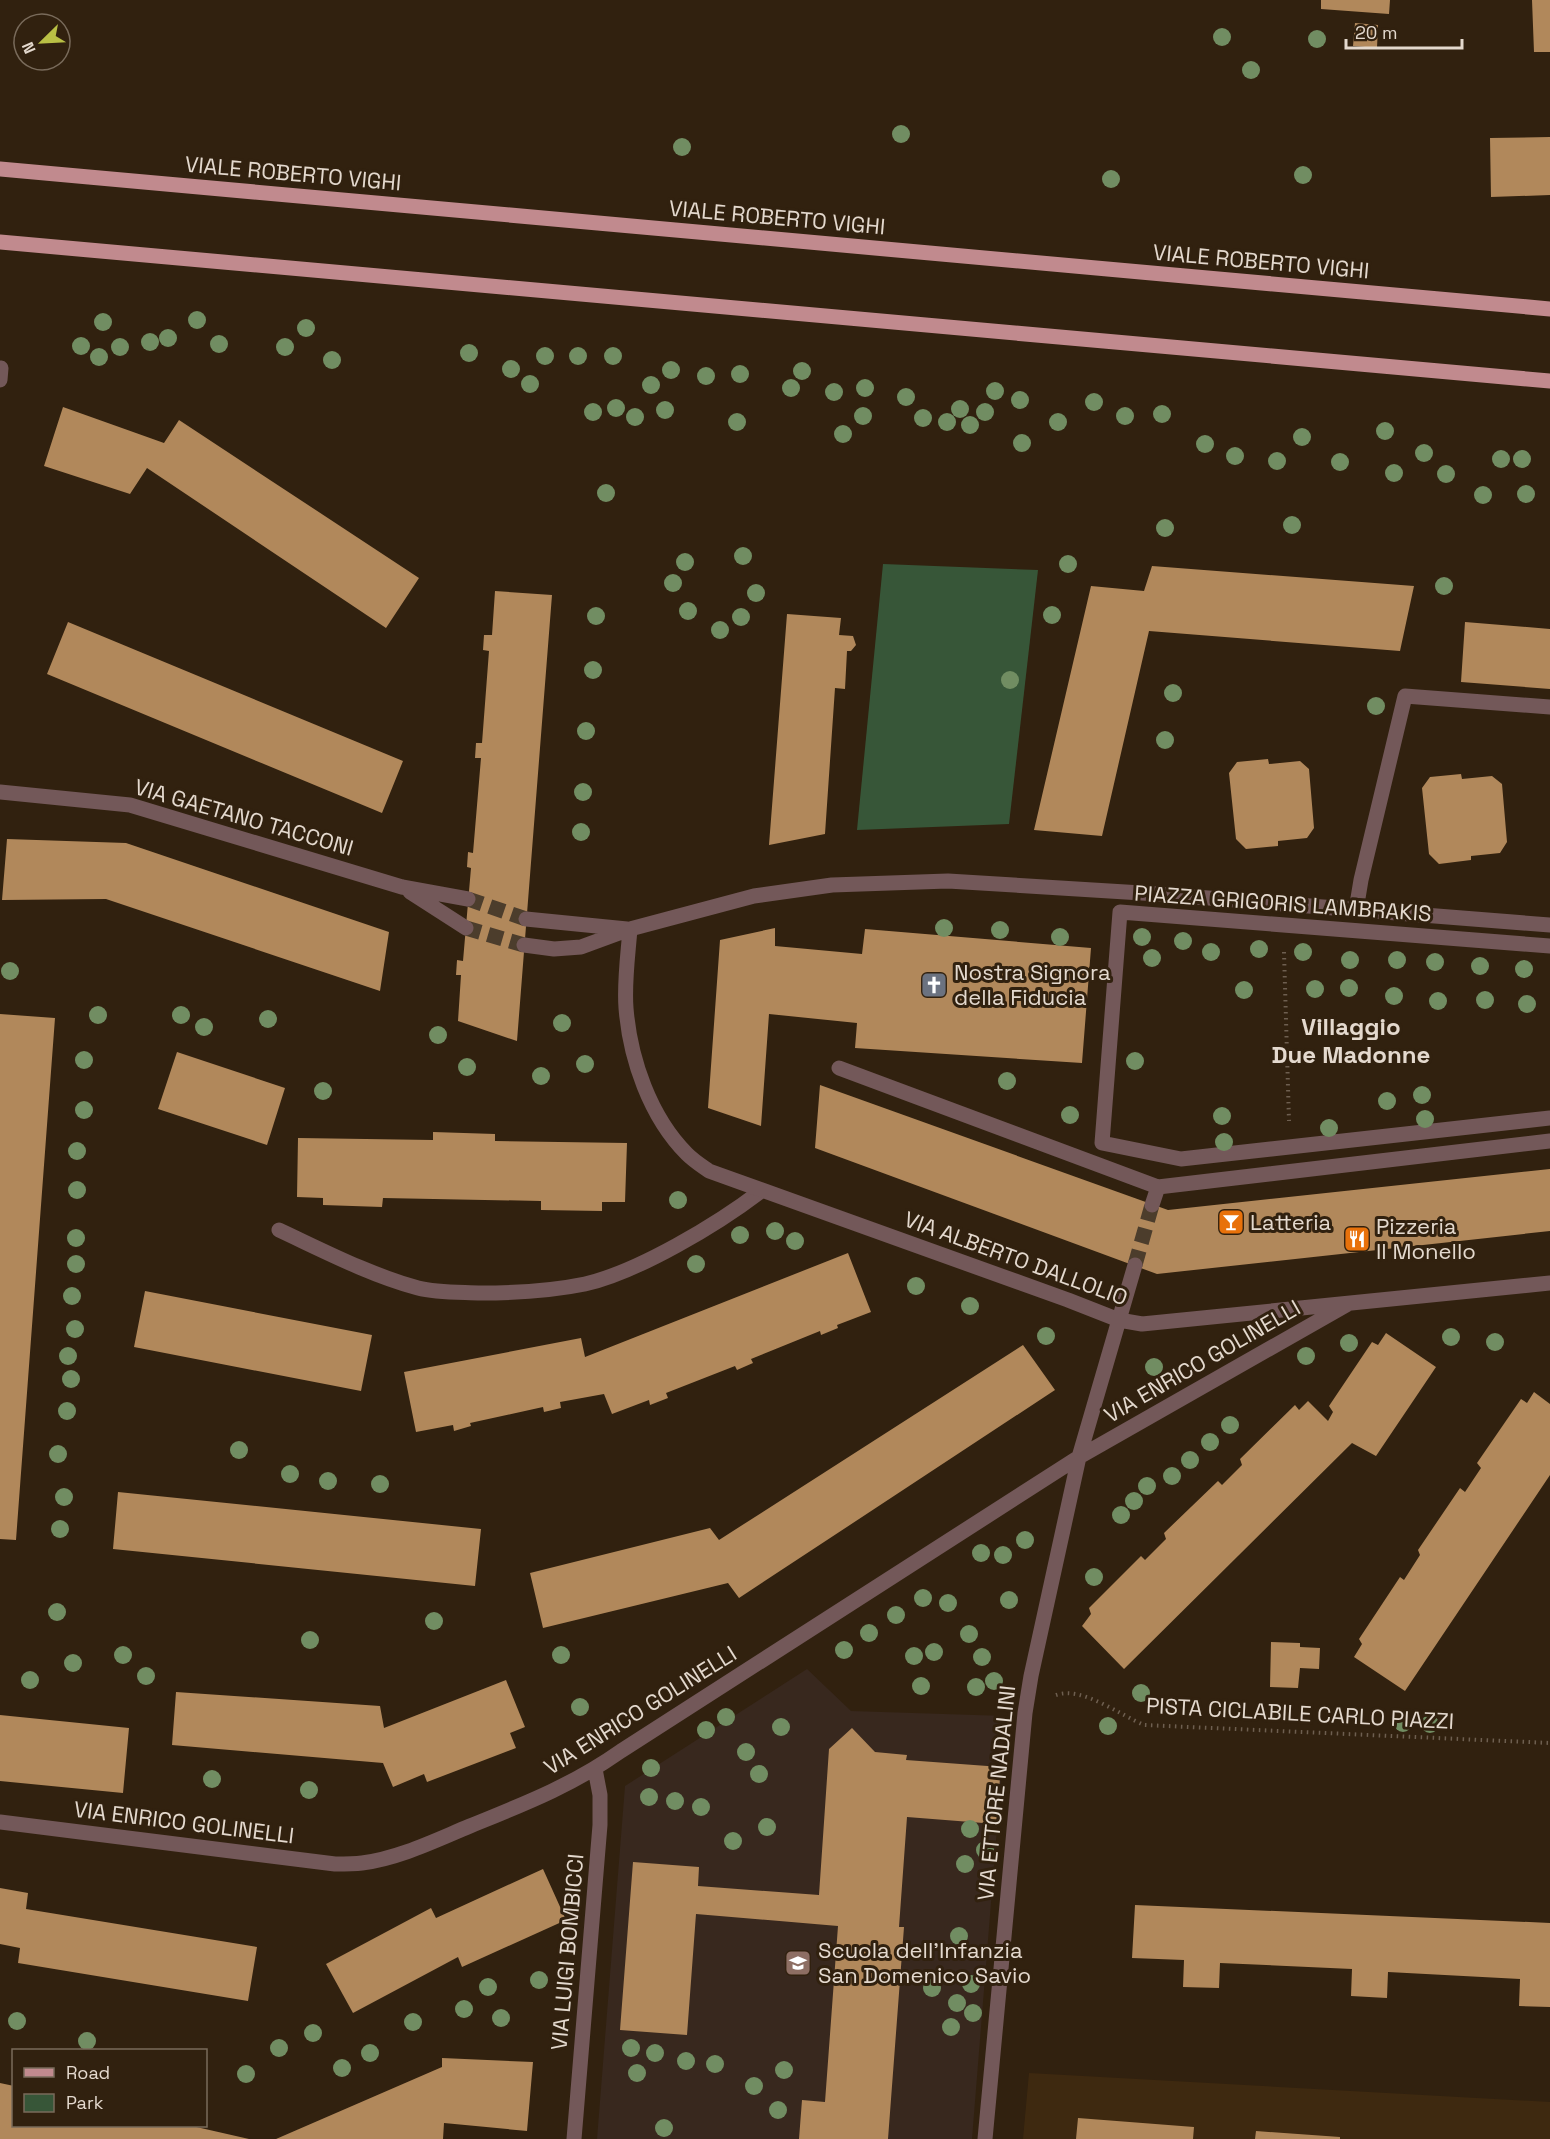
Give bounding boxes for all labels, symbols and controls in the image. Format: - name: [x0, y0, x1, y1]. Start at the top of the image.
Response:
- north arrow: [12, 12, 72, 72]
- scale bar: [1346, 12, 1462, 50]
- text: 20 m: [1355, 21, 1398, 44]
- text: N: [17, 39, 41, 57]
- street label: VIALE ROBERTO VIGHI: [184, 150, 402, 196]
- street label: VIALE ROBERTO VIGHI: [668, 194, 886, 240]
- street label: VIALE ROBERTO VIGHI: [1152, 238, 1370, 284]
- street label: VIA GAETANO TACCONI: [131, 772, 357, 862]
- street label: PIAZZA GRIGORIS LAMBRAKIS: [1133, 879, 1433, 927]
- place label: Nostra Signora della Fiducia: [954, 958, 1111, 1011]
- church icon: Nostra Signora della Fiducia: [919, 970, 949, 1000]
- district label: Villaggio Due Madonne: [1272, 1011, 1430, 1070]
- street label: VIA ALBERTO DALLOLIO: [900, 1205, 1132, 1311]
- bar icon: Latteria: [1216, 1207, 1246, 1237]
- place label: Latteria: [1250, 1208, 1332, 1236]
- place label: Pizzeria Il Monello: [1376, 1212, 1476, 1265]
- restaurant icon: Pizzeria Il Monello: [1342, 1224, 1372, 1254]
- street label: VIA ENRICO GOLINELLI: [1099, 1293, 1305, 1429]
- street label: VIA ENRICO GOLINELLI: [538, 1639, 742, 1781]
- street label: VIA ETTORE NADALINI: [971, 1684, 1021, 1902]
- street label: PISTA CICLABILE CARLO PIAZZI: [1145, 1691, 1455, 1735]
- street label: VIA ENRICO GOLINELLI: [72, 1795, 296, 1849]
- street label: VIA LUIGI BOMBICCI: [544, 1853, 590, 2051]
- place label: Scuola dell'Infanzia San Domenico Savio: [818, 1936, 1031, 1989]
- school or university icon: Scuola dell'Infanzia San Domenico Savio: [783, 1948, 813, 1978]
- legend: [12, 2049, 207, 2127]
- text: Road: [66, 2061, 110, 2084]
- text: Park: [66, 2091, 104, 2114]

